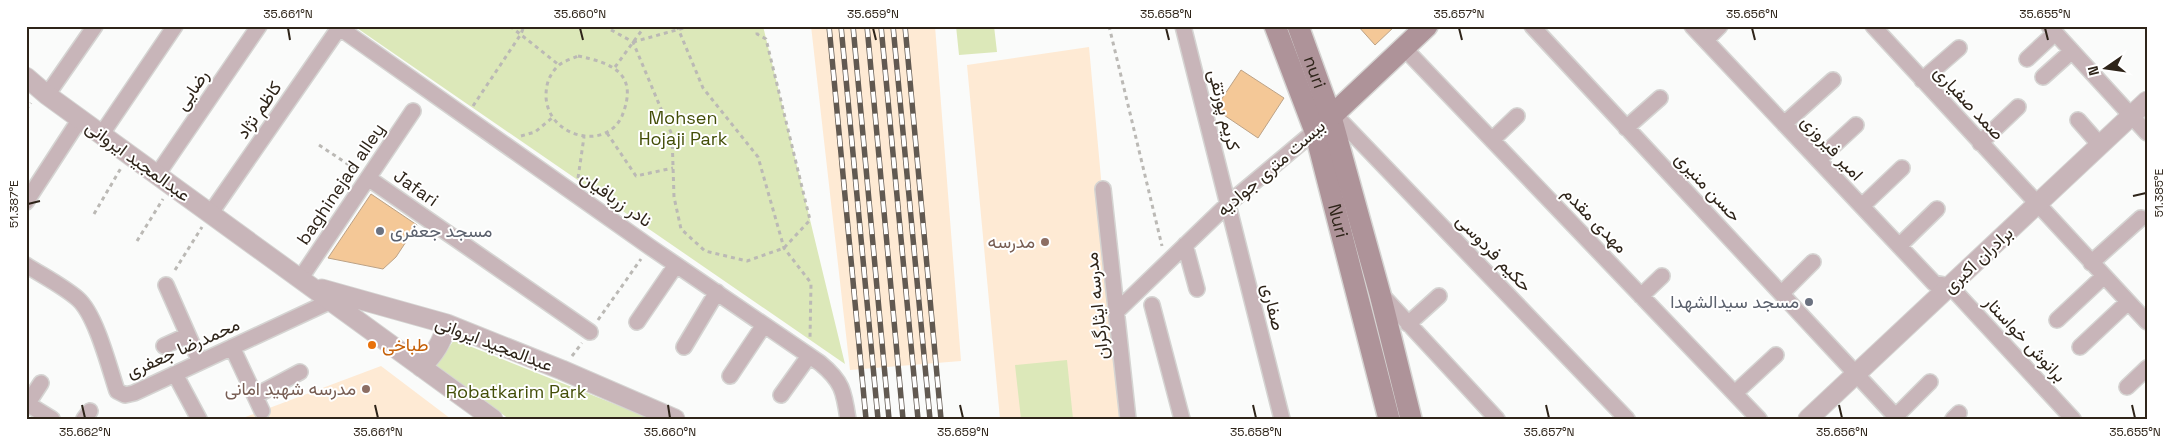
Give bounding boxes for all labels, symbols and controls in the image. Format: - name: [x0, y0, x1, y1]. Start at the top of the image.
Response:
- text: 35.661°N: [263, 6, 313, 22]
- text: 35.660°N: [554, 6, 606, 22]
- text: 35.659°N: [847, 6, 899, 22]
- text: 35.658°N: [1140, 6, 1192, 22]
- text: 35.657°N: [1433, 6, 1485, 22]
- text: 35.656°N: [1726, 6, 1778, 22]
- text: 35.655°N: [2019, 6, 2071, 22]
- north arrow: [2080, 42, 2130, 92]
- street label: nuri: [1299, 52, 1332, 91]
- street label: صمد صفیاری: [1929, 61, 2010, 145]
- text: N: [2084, 64, 2103, 78]
- street label: رضایی: [170, 65, 214, 115]
- street label: کریم پورتقی: [1202, 67, 1246, 153]
- street label: کاظم نژاد: [231, 77, 287, 143]
- park label: Mohsen Hojaji Park: [639, 106, 728, 150]
- street label: امیر فیروزی: [1796, 110, 1869, 185]
- street label: بیست متری جوادیه: [1212, 114, 1330, 221]
- street label: عبدالمجید ایروانی: [81, 115, 195, 206]
- street label: baghinejad alley: [291, 118, 390, 249]
- street label: حسن منیری: [1670, 147, 1747, 226]
- street label: Jafari: [389, 164, 443, 211]
- street label: نادر زربافیان: [576, 166, 657, 232]
- text: 51.385°E: [2151, 169, 2167, 217]
- text: 51.387°E: [6, 180, 22, 228]
- street label: مهدی مقدم: [1557, 181, 1633, 259]
- street label: Nuri: [1323, 201, 1354, 240]
- street label: حکیم فردوسی: [1451, 209, 1537, 297]
- place label: مسجد جعفری: [390, 219, 492, 242]
- street label: برادران اکبری: [1938, 221, 2018, 298]
- marker: مسجد جعفری: [374, 225, 386, 237]
- place label: مدرسه: [988, 230, 1035, 253]
- marker: مدرسه: [1039, 236, 1051, 248]
- street label: مدرسه ایثارگران: [1079, 251, 1114, 361]
- street label: صفاری: [1257, 281, 1290, 333]
- place label: مسجد سیدالشهدا: [1670, 290, 1799, 313]
- street label: برانوش خواستار: [1979, 290, 2071, 387]
- marker: مسجد سیدالشهدا: [1803, 296, 1815, 308]
- street label: عبدالمجید ایروانی: [432, 311, 556, 376]
- street label: محمدرضا جعفری: [122, 312, 243, 383]
- place label: طباخی: [382, 333, 428, 356]
- marker: طباخی: [366, 339, 378, 351]
- place label: مدرسه شهید امانی: [225, 377, 356, 400]
- park label: Robatkarim Park: [446, 380, 587, 403]
- marker: مدرسه شهید امانی: [360, 383, 372, 395]
- text: 35.662°N: [59, 424, 111, 440]
- text: 35.661°N: [353, 424, 403, 440]
- text: 35.660°N: [644, 424, 696, 440]
- text: 35.659°N: [937, 424, 989, 440]
- text: 35.658°N: [1230, 424, 1282, 440]
- text: 35.657°N: [1523, 424, 1575, 440]
- text: 35.656°N: [1816, 424, 1868, 440]
- text: 35.655°N: [2109, 424, 2161, 440]

